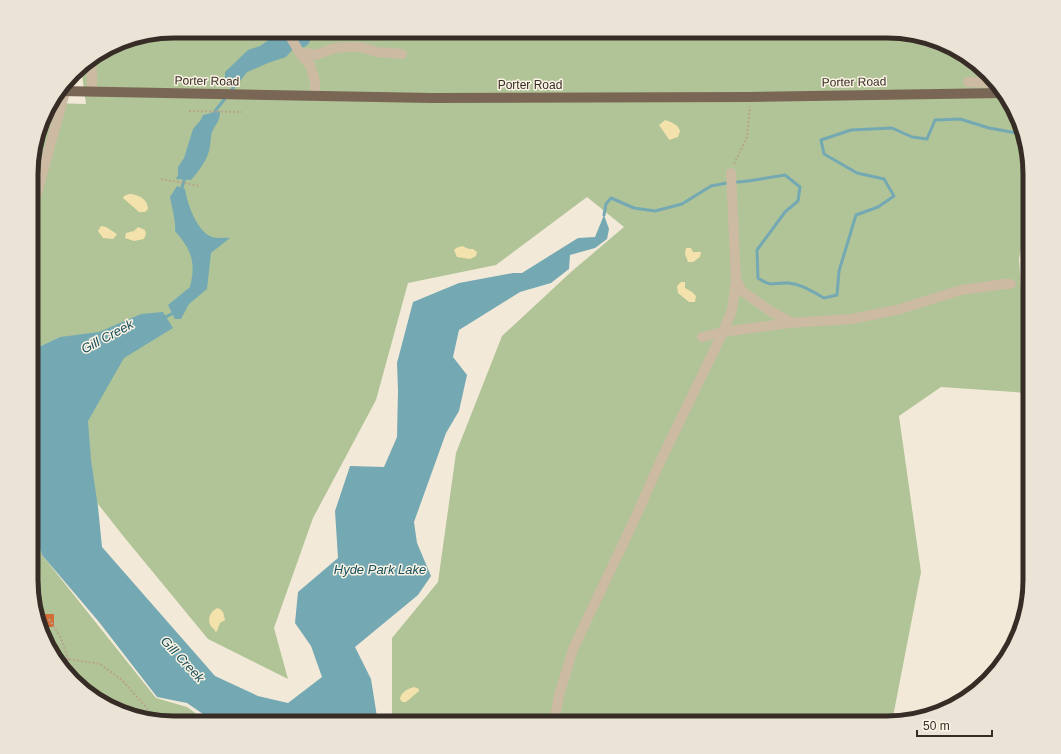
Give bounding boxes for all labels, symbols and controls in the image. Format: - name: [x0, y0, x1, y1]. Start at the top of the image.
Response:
- street label: Porter Road: [175, 73, 239, 89]
- street label: Porter Road: [822, 74, 886, 90]
- street label: Porter Road: [498, 78, 562, 92]
- water label: Gill Creek: [79, 316, 137, 356]
- water label: Hyde Park Lake: [334, 562, 426, 577]
- water label: Gill Creek: [158, 633, 209, 686]
- scale bar: [917, 712, 992, 738]
- text: 50 m: [923, 719, 950, 733]

